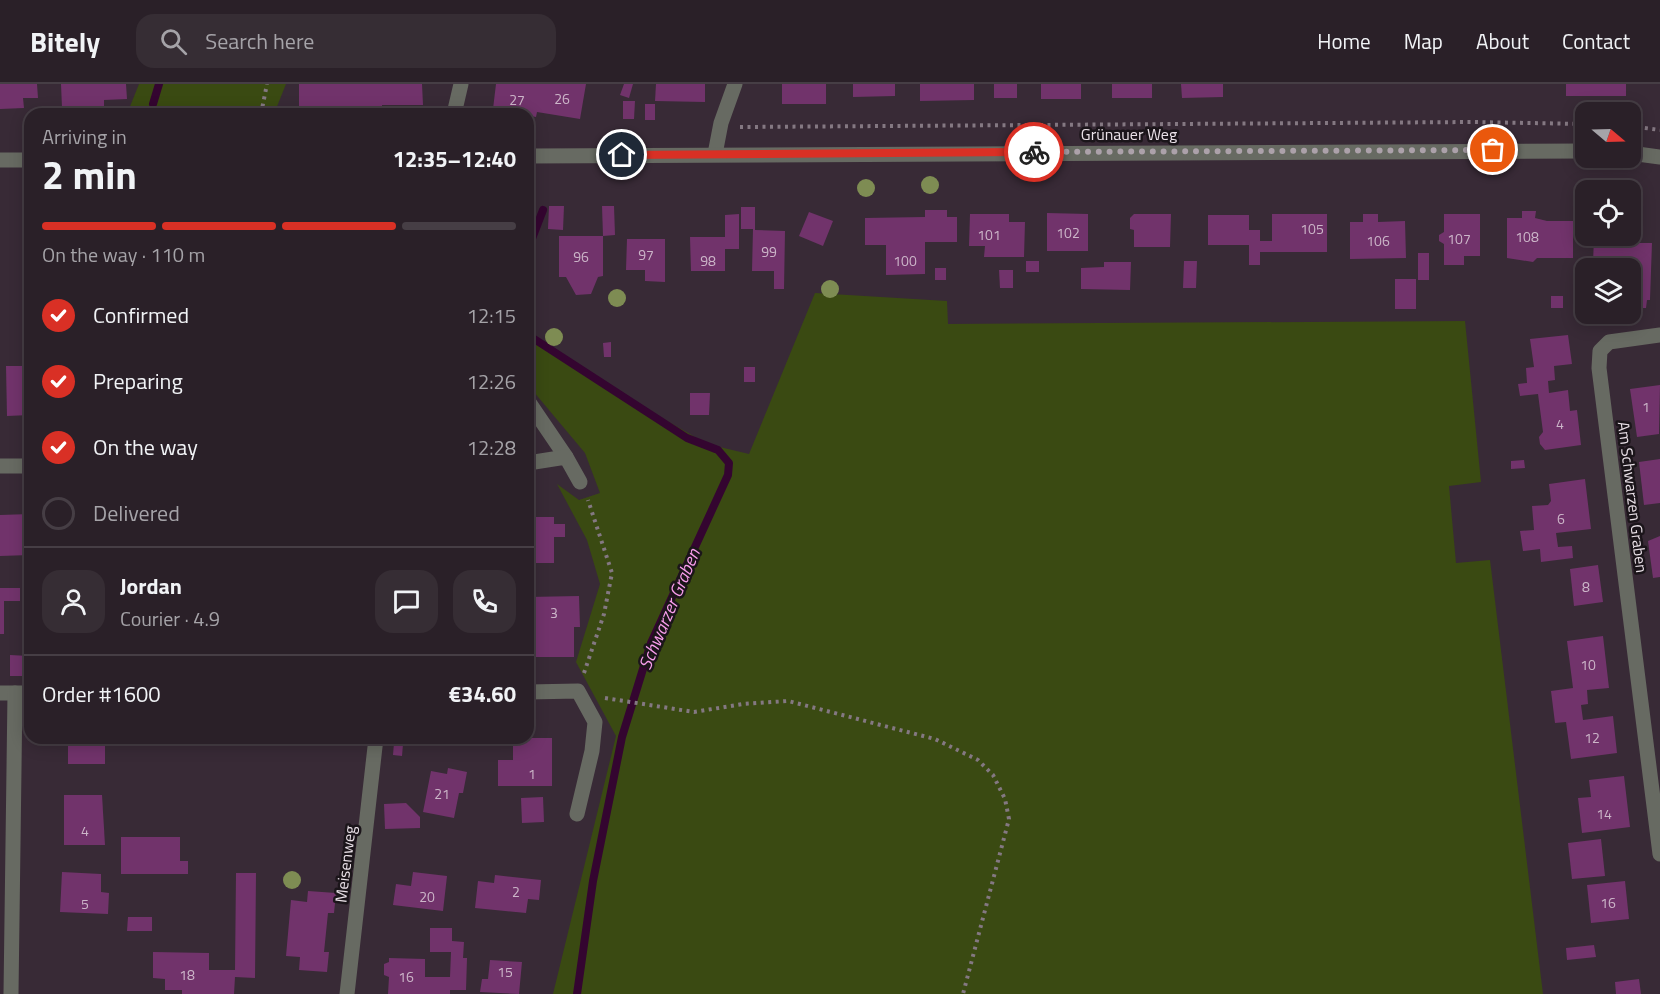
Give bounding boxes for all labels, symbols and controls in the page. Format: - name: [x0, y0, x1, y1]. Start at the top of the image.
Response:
- search box: [136, 14, 556, 68]
- text: Bitely: [30, 20, 100, 63]
- text: Search here: [205, 24, 314, 58]
- icon: search: [157, 25, 190, 58]
- text: Home: [1317, 25, 1371, 57]
- text: Map: [1404, 25, 1443, 57]
- text: About: [1476, 25, 1529, 57]
- text: Contact: [1562, 25, 1630, 57]
- house number: 26: [554, 88, 570, 109]
- house number: 27: [509, 89, 525, 110]
- north arrow: [1575, 102, 1641, 168]
- map controls: [1575, 102, 1641, 324]
- text: Arriving in: [42, 121, 127, 152]
- courier: [1004, 122, 1064, 182]
- street label: Grünauer Weg: [1081, 122, 1177, 146]
- pin: [1467, 124, 1518, 175]
- pin: [596, 129, 647, 180]
- icon: bag: [1476, 133, 1509, 166]
- icon: bike: [1018, 136, 1051, 169]
- icon: home: [605, 138, 638, 171]
- text: 12:35–12:40: [393, 142, 516, 176]
- text: 2 min: [42, 145, 137, 204]
- button: locate: [1575, 180, 1641, 246]
- house number: 105: [1300, 218, 1324, 239]
- house number: 102: [1056, 222, 1080, 243]
- house number: 101: [977, 224, 1001, 245]
- house number: 108: [1515, 226, 1539, 247]
- house number: 107: [1447, 228, 1471, 249]
- house number: 106: [1366, 230, 1390, 251]
- text: On the way · 110 m: [42, 239, 205, 270]
- house number: 99: [761, 241, 777, 262]
- house number: 97: [638, 244, 654, 265]
- house number: 96: [573, 246, 589, 267]
- house number: 98: [700, 250, 716, 271]
- house number: 100: [893, 250, 917, 271]
- button: layers: [1575, 258, 1641, 324]
- text: Confirmed: [93, 298, 189, 332]
- icon: check: [42, 299, 75, 332]
- text: 12:15: [467, 300, 516, 331]
- text: Preparing: [93, 364, 183, 398]
- icon: check: [42, 365, 75, 398]
- text: 12:26: [467, 366, 516, 397]
- house number: 1: [1642, 396, 1650, 417]
- house number: 4: [1556, 413, 1564, 434]
- street label: Am Schwarzen Graben: [1612, 420, 1654, 574]
- text: On the way: [93, 430, 198, 464]
- icon: check: [42, 431, 75, 464]
- text: 12:28: [467, 432, 516, 463]
- text: Delivered: [93, 496, 180, 530]
- house number: 6: [1557, 508, 1565, 529]
- water label: Schwarzer Graben: [631, 543, 707, 674]
- text: Jordan: [120, 569, 182, 603]
- button: person: [42, 570, 105, 633]
- button: chat: [375, 570, 438, 633]
- button: phone: [453, 570, 516, 633]
- house number: 8: [1582, 576, 1590, 597]
- house number: 3: [550, 602, 558, 623]
- text: Courier · 4.9: [120, 603, 220, 634]
- house number: 10: [1580, 654, 1596, 675]
- text: Order #1600: [42, 677, 161, 711]
- text: €34.60: [449, 677, 516, 711]
- house number: 12: [1584, 727, 1600, 748]
- house number: 1: [528, 763, 536, 784]
- house number: 21: [434, 783, 450, 804]
- house number: 14: [1596, 803, 1612, 824]
- house number: 4: [81, 820, 89, 841]
- street label: Meisenweg: [328, 824, 362, 904]
- house number: 2: [512, 881, 520, 902]
- house number: 20: [419, 886, 435, 907]
- house number: 16: [1600, 892, 1616, 913]
- house number: 5: [81, 893, 89, 914]
- house number: 15: [497, 961, 513, 982]
- house number: 18: [179, 964, 195, 985]
- house number: 16: [398, 966, 414, 987]

